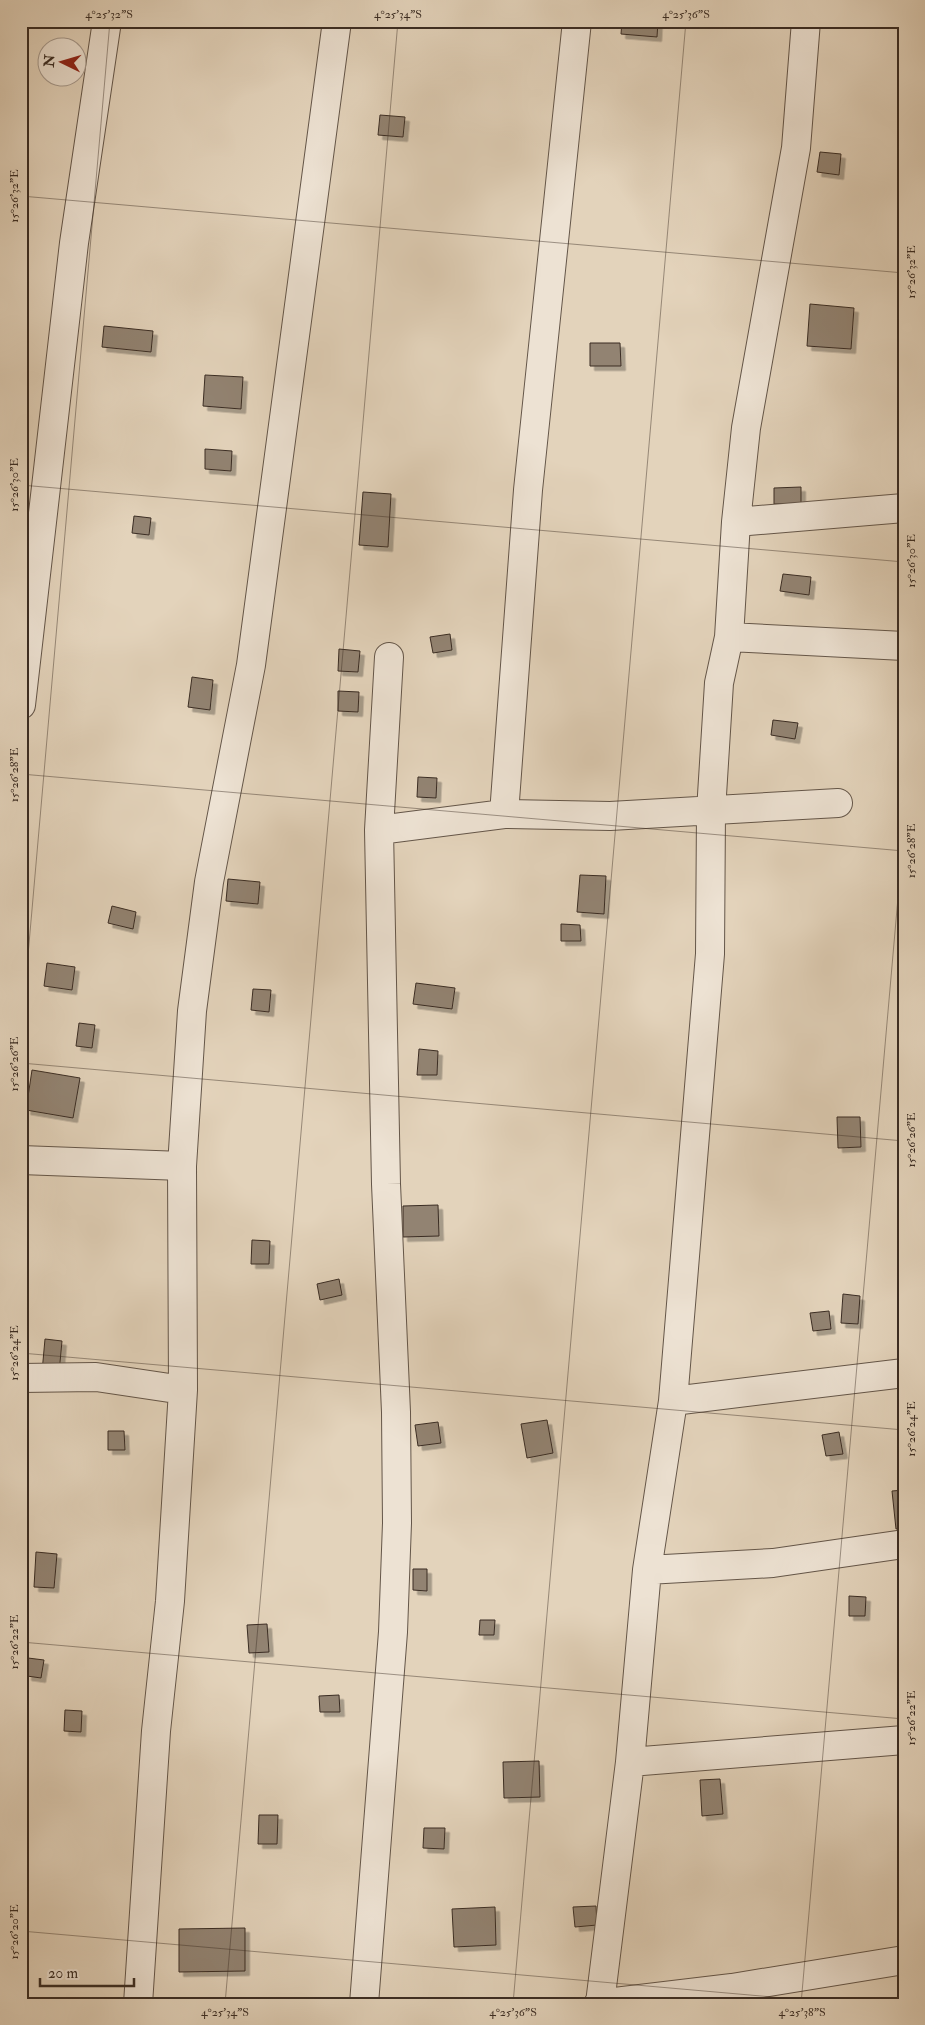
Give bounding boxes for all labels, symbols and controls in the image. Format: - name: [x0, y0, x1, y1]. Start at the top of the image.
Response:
- text: 4°25'32"S: [85, 7, 133, 22]
- text: 4°25'34"S: [374, 7, 422, 22]
- text: 4°25'36"S: [662, 7, 710, 22]
- north arrow: [38, 38, 88, 88]
- text: N: [40, 53, 59, 69]
- text: 15°26'32"E: [7, 169, 22, 223]
- text: 15°26'32"E: [904, 245, 919, 299]
- text: 15°26'30"E: [7, 458, 22, 512]
- text: 15°26'30"E: [904, 534, 919, 588]
- text: 15°26'28"E: [7, 747, 22, 802]
- text: 15°26'28"E: [904, 823, 919, 878]
- text: 15°26'26"E: [7, 1036, 22, 1091]
- text: 15°26'26"E: [904, 1112, 919, 1167]
- text: 15°26'24"E: [7, 1325, 22, 1381]
- text: 15°26'24"E: [904, 1401, 919, 1457]
- text: 15°26'22"E: [7, 1614, 22, 1670]
- text: 15°26'22"E: [904, 1690, 919, 1746]
- text: 15°26'20"E: [7, 1904, 22, 1960]
- scale bar: [40, 1955, 134, 1987]
- text: 20 m: [48, 1964, 78, 1983]
- text: 4°25'34"S: [201, 2005, 249, 2020]
- text: 4°25'36"S: [489, 2005, 537, 2020]
- text: 4°25'38"S: [778, 2005, 826, 2020]

